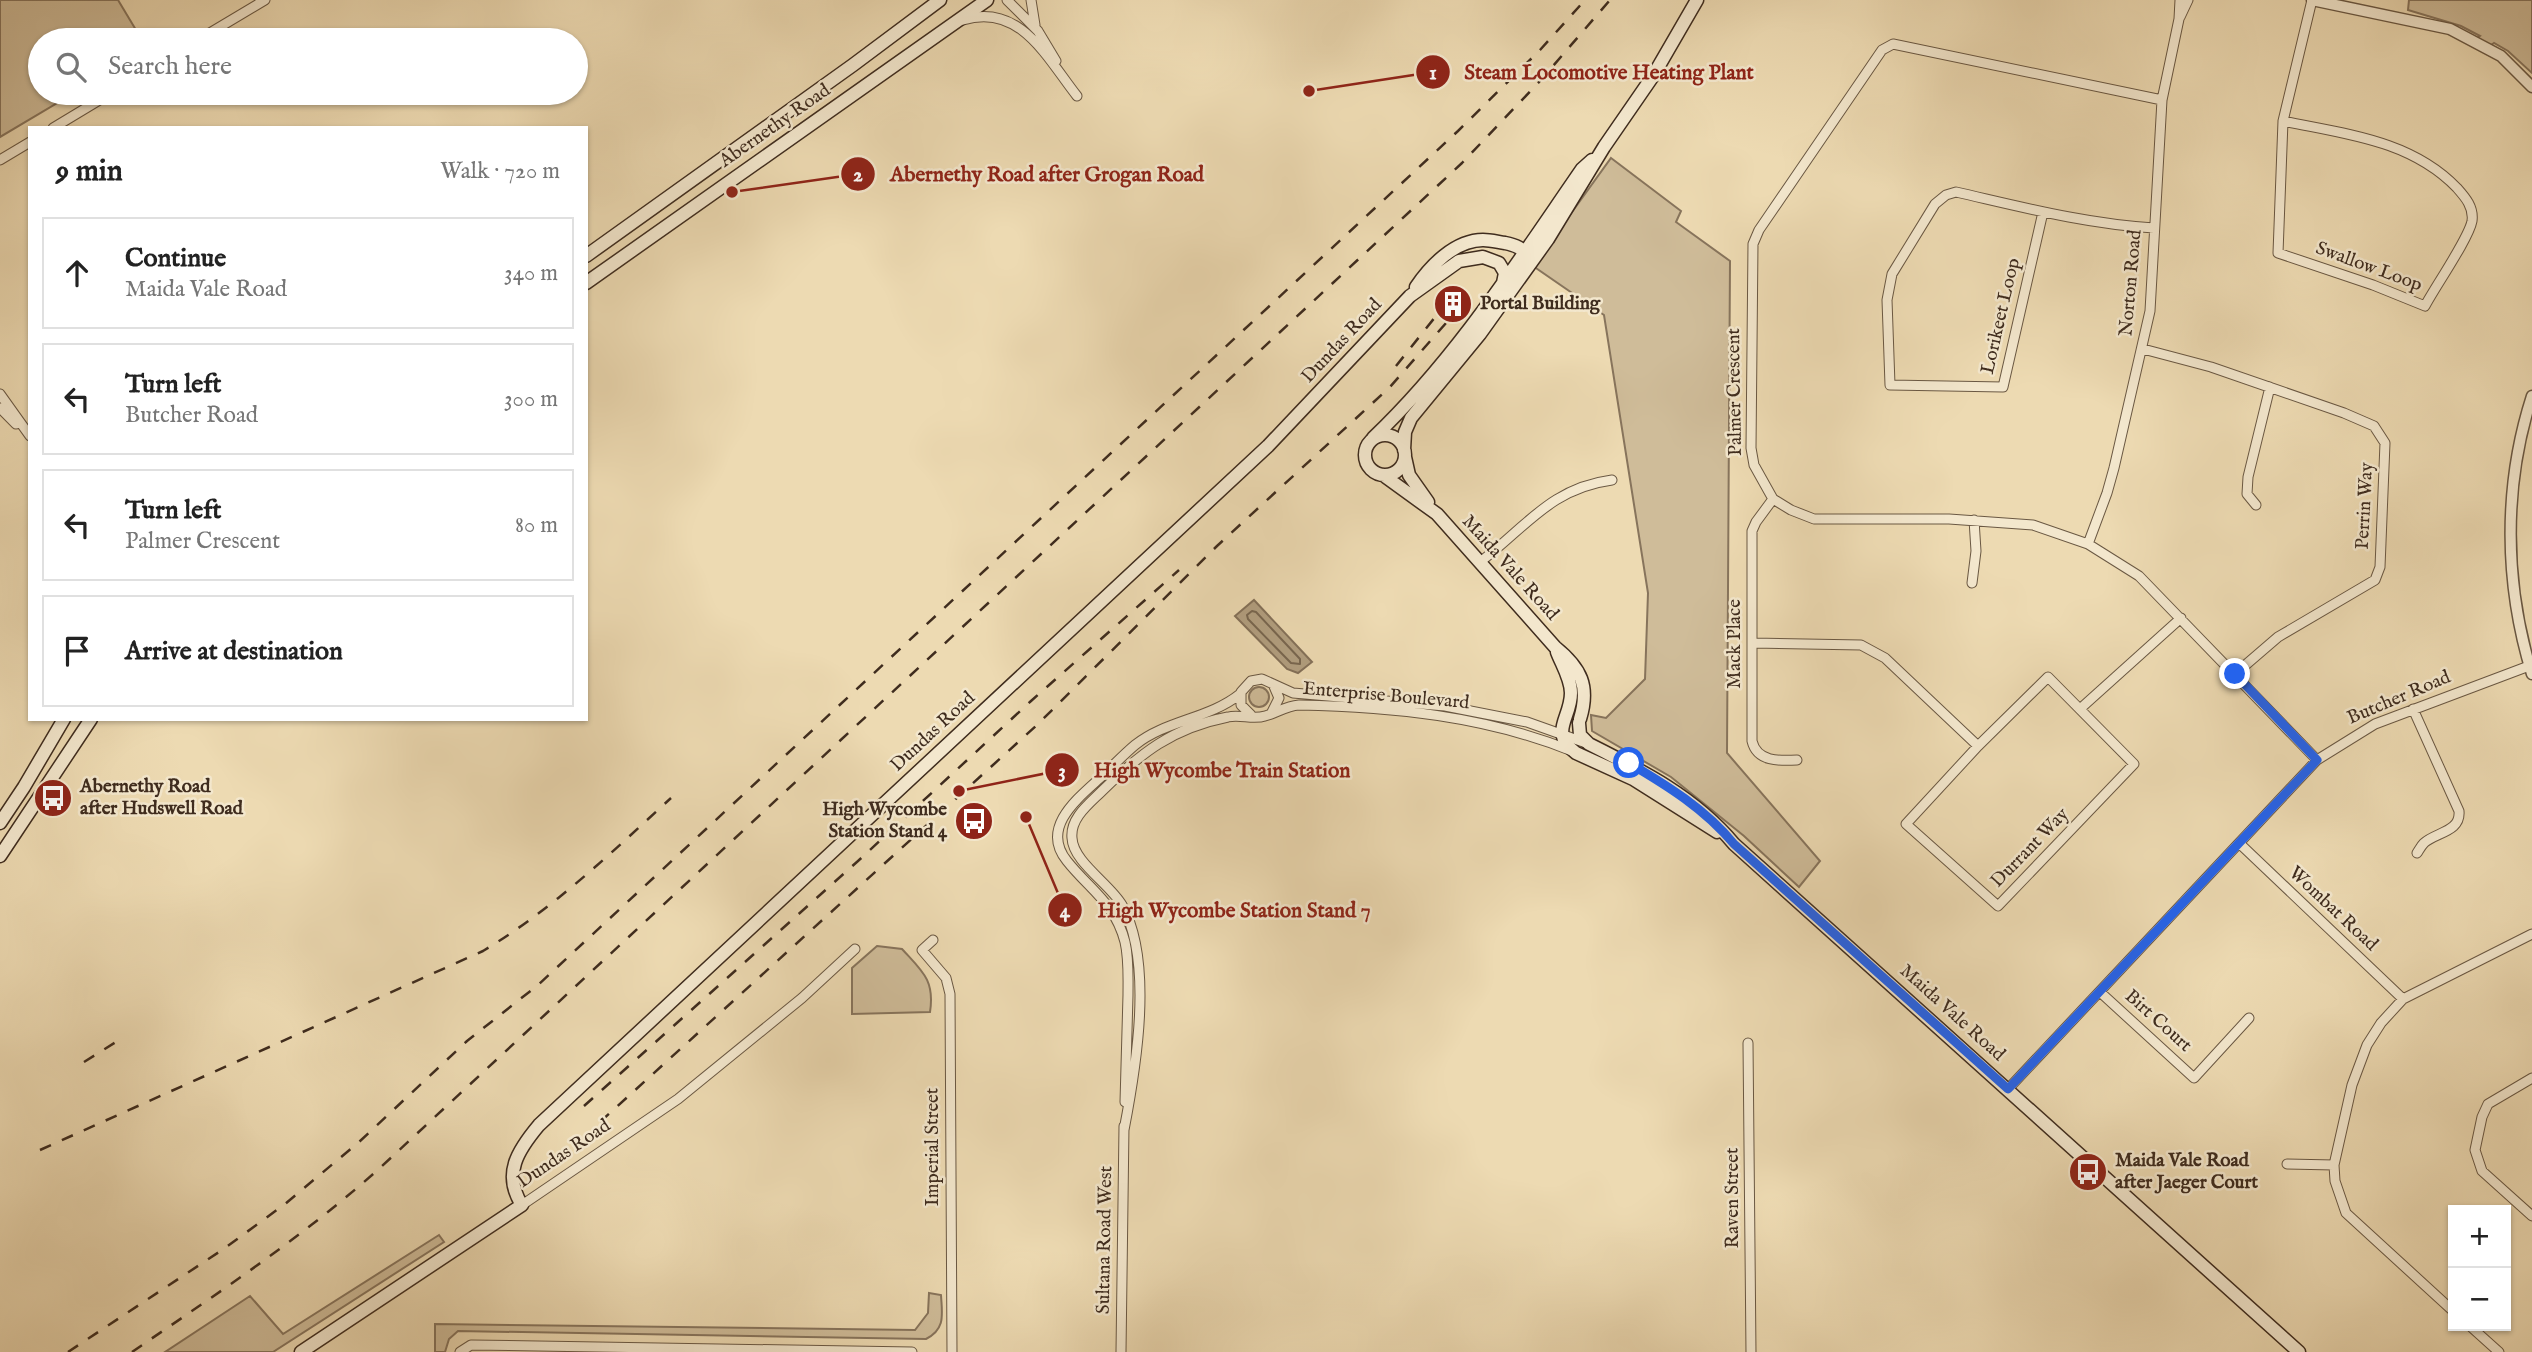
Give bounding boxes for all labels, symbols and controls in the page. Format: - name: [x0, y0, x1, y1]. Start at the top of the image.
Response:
- search box: [28, 28, 588, 105]
- icon: search: [52, 48, 90, 86]
- text: Search here: [108, 50, 232, 83]
- callout: Steam Locomotive Heating Plant: [1415, 51, 1768, 93]
- text: 1: [1429, 60, 1437, 87]
- text: Steam Locomotive Heating Plant: [1464, 60, 1755, 87]
- street label: Abernethy Road: [714, 78, 836, 174]
- text: 9 min: [56, 153, 123, 191]
- callout: Abernethy Road after Grogan Road: [841, 153, 1218, 195]
- text: Walk · 720 m: [440, 157, 560, 186]
- text: 2: [853, 162, 863, 189]
- text: Abernethy Road after Grogan Road: [889, 162, 1205, 189]
- street label: Norton Road: [2114, 228, 2148, 337]
- street label: Swallow Loop: [2312, 237, 2426, 297]
- text: Continue: [125, 242, 226, 275]
- icon: ahead: [58, 254, 96, 292]
- street label: Lorikeet Loop: [1976, 256, 2026, 376]
- text: 340 m: [504, 259, 558, 288]
- text: Maida Vale Road: [125, 275, 287, 304]
- building icon: Portal Building: [1432, 283, 1474, 325]
- place label: Portal Building: [1480, 292, 1601, 316]
- street label: Dundas Road: [1297, 293, 1388, 388]
- street label: Palmer Crescent: [1722, 327, 1748, 456]
- text: Turn left: [125, 368, 222, 401]
- icon: left: [58, 380, 96, 418]
- text: 300 m: [504, 385, 558, 414]
- text: Butcher Road: [125, 401, 258, 430]
- street label: Perrin Way: [2351, 461, 2379, 550]
- text: Turn left: [125, 494, 222, 527]
- icon: left: [58, 506, 96, 544]
- street label: Maida Vale Road: [1456, 510, 1564, 626]
- text: 80 m: [515, 511, 558, 540]
- text: Palmer Crescent: [125, 527, 280, 556]
- street label: Mack Place: [1723, 599, 1747, 689]
- icon: arrive: [58, 632, 96, 670]
- text: Arrive at destination: [125, 635, 343, 668]
- route end: [2219, 658, 2250, 689]
- street label: Butcher Road: [2344, 665, 2455, 731]
- street label: Enterprise Boulevard: [1302, 677, 1471, 715]
- street label: Dundas Road: [886, 686, 981, 777]
- route start: [1613, 747, 1644, 778]
- callout: High Wycombe Train Station: [1045, 749, 1364, 791]
- text: 3: [1058, 758, 1066, 785]
- text: High Wycombe Train Station: [1094, 758, 1350, 785]
- place label: Abernethy Road after Hudswell Road: [79, 775, 244, 821]
- bus stop icon: Abernethy Road after Hudswell Road: [32, 777, 74, 819]
- place label: High Wycombe Station Stand 4: [822, 798, 948, 844]
- bus stop icon: High Wycombe Station Stand 4: [953, 800, 995, 842]
- street label: Durrant Way: [1986, 802, 2075, 893]
- street label: Wombat Road: [2283, 861, 2383, 957]
- callout: High Wycombe Station Stand 7: [1048, 889, 1384, 931]
- text: 4: [1060, 898, 1071, 925]
- text: High Wycombe Station Stand 7: [1097, 898, 1371, 925]
- street label: Maida Vale Road: [1894, 959, 2010, 1067]
- street label: Birt Court: [2119, 985, 2197, 1058]
- street label: Imperial Street: [921, 1087, 945, 1206]
- street label: Dundas Road: [513, 1114, 616, 1194]
- street label: Raven Street: [1721, 1147, 1745, 1248]
- place label: Maida Vale Road after Jaeger Court: [2115, 1149, 2258, 1195]
- bus stop icon: Maida Vale Road after Jaeger Court: [2067, 1151, 2109, 1193]
- street label: Sultana Road West: [1092, 1165, 1118, 1314]
- map controls: [2448, 1205, 2511, 1331]
- button: +: [2448, 1205, 2511, 1268]
- button: −: [2448, 1268, 2511, 1331]

